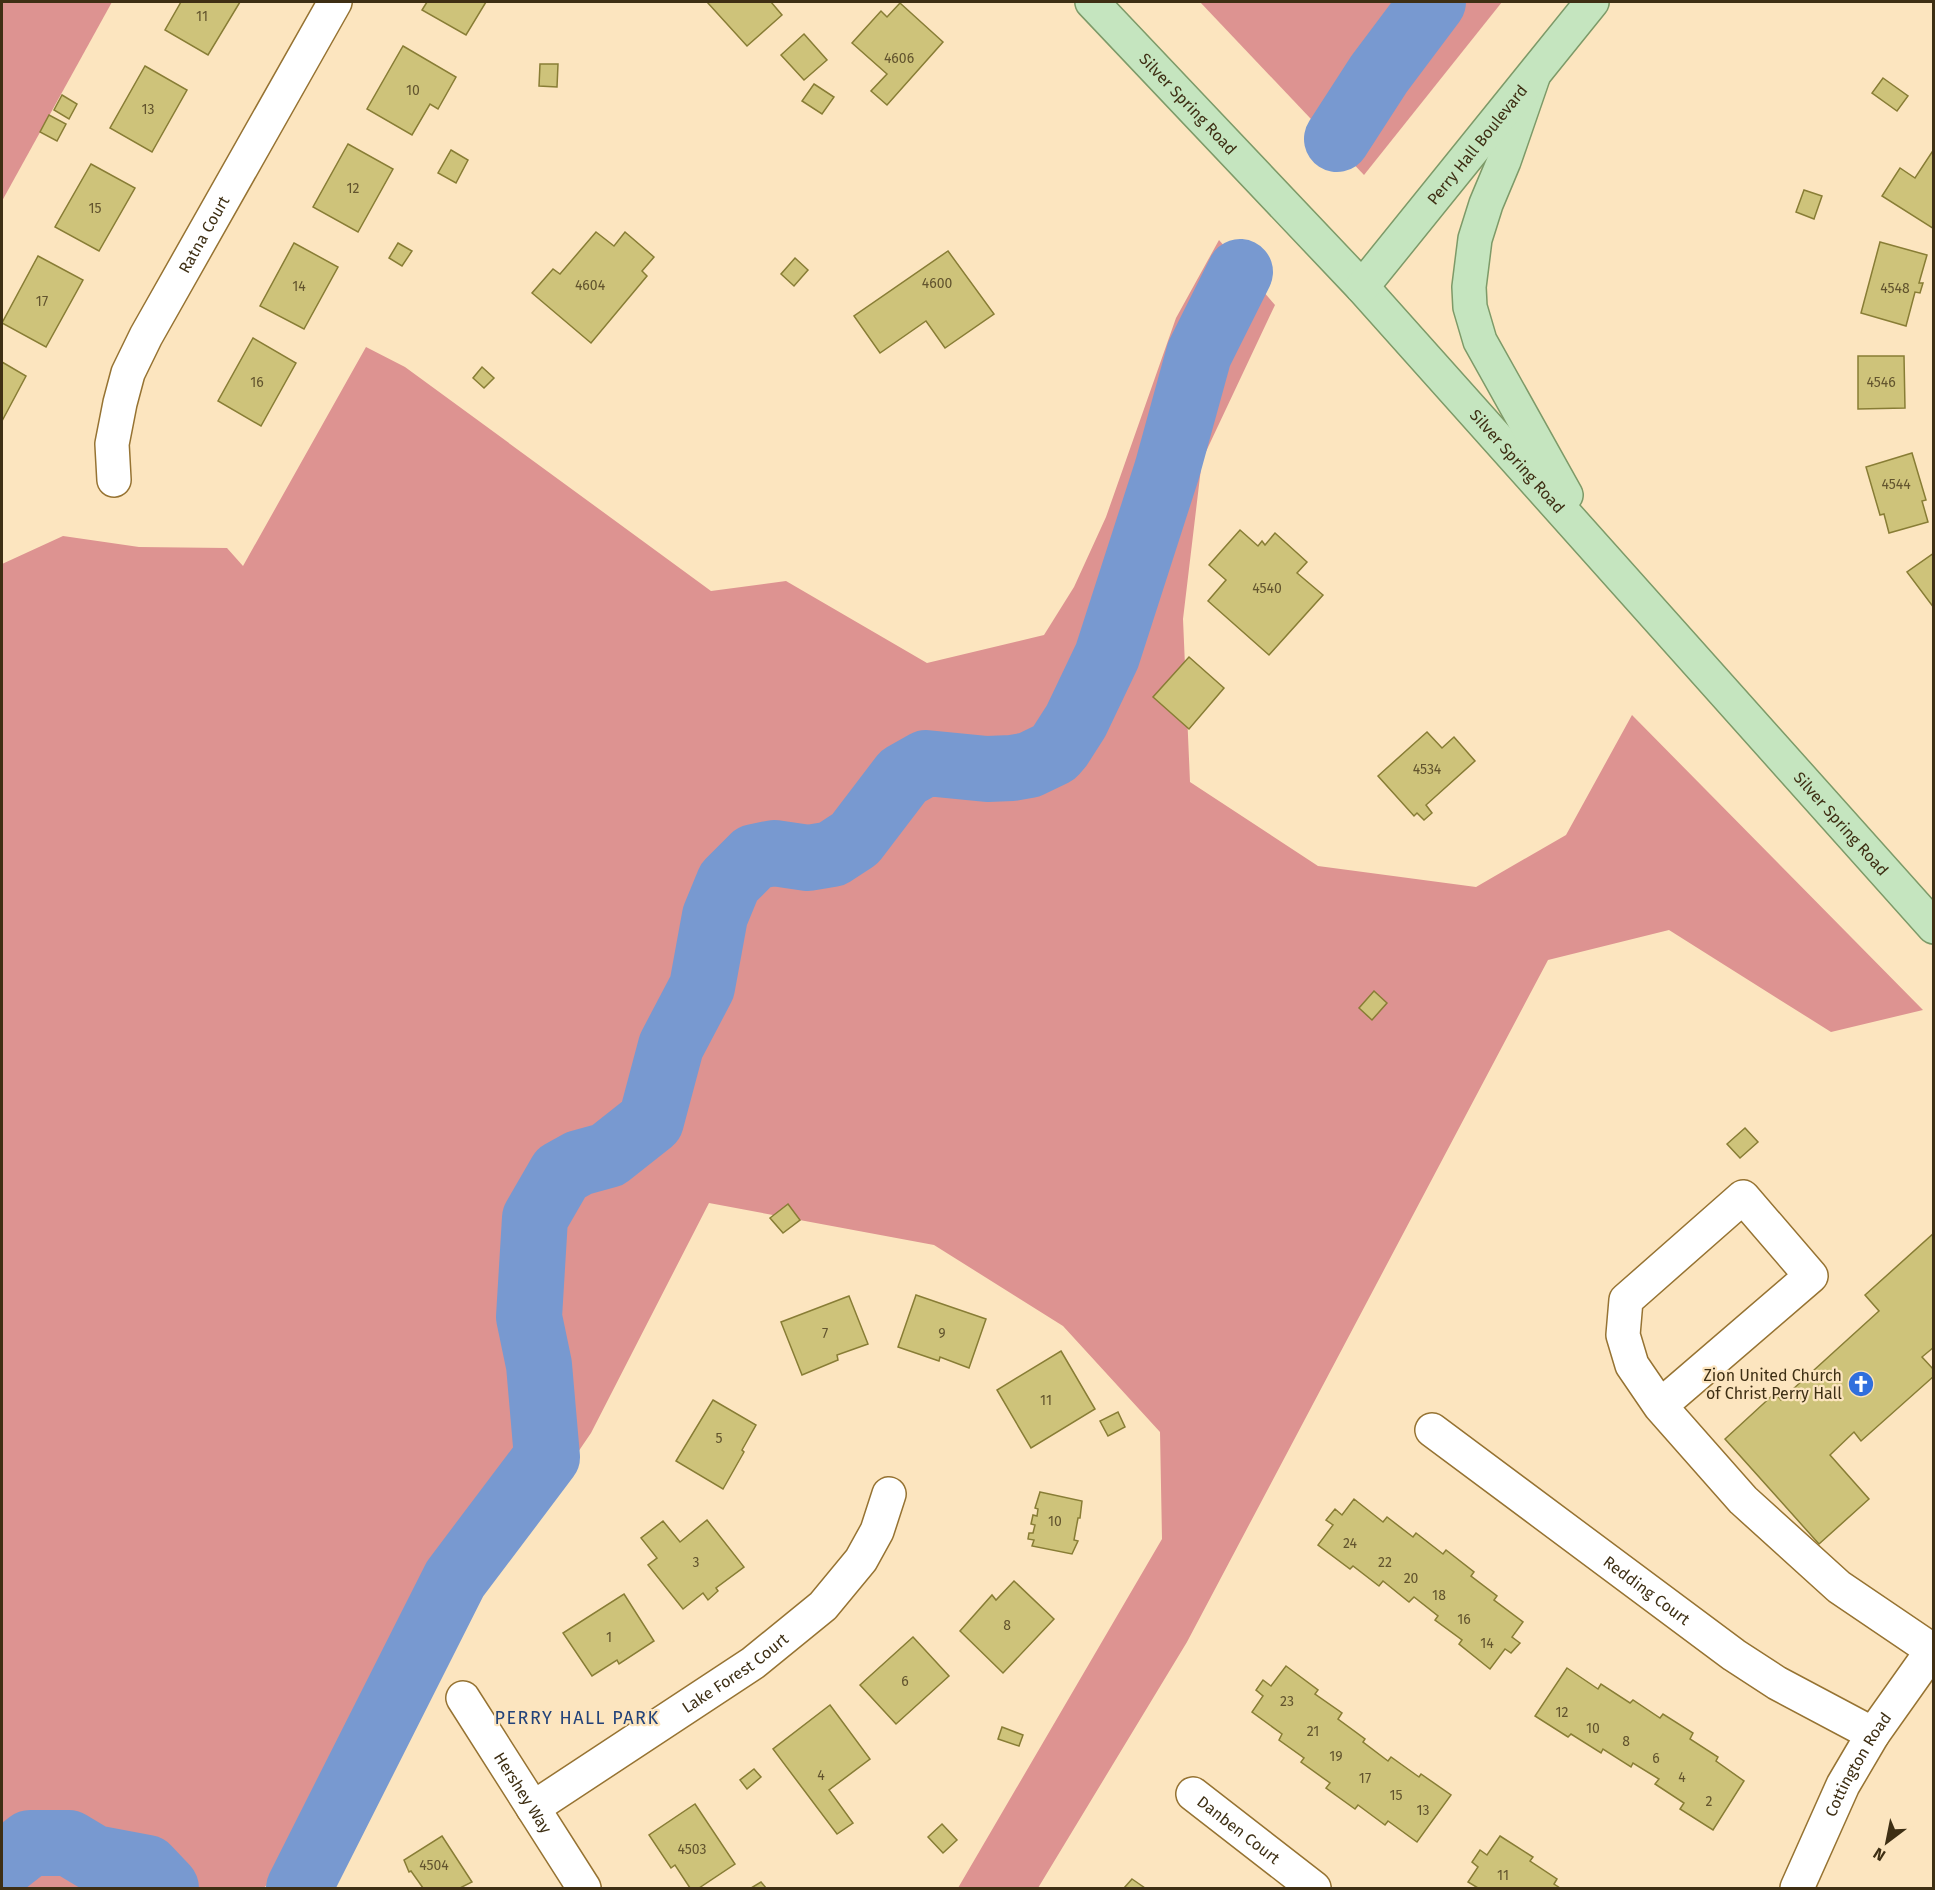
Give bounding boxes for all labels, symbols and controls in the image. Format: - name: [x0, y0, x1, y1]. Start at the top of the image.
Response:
- house number: 11: [196, 8, 208, 25]
- street label: Silver Spring Road: [1135, 49, 1240, 159]
- house number: 4606: [884, 50, 914, 67]
- street label: Perry Hall Boulevard: [1423, 81, 1531, 209]
- house number: 10: [406, 82, 420, 99]
- house number: 13: [141, 101, 155, 118]
- house number: 12: [347, 180, 360, 197]
- street label: Ratna Court: [175, 192, 234, 276]
- house number: 15: [88, 200, 102, 217]
- house number: 4600: [922, 275, 952, 292]
- house number: 4604: [575, 277, 606, 294]
- house number: 14: [292, 278, 306, 295]
- house number: 4548: [1880, 280, 1910, 297]
- house number: 17: [36, 293, 48, 310]
- house number: 16: [250, 374, 264, 391]
- house number: 4546: [1866, 374, 1896, 391]
- street label: Silver Spring Road: [1466, 406, 1568, 517]
- house number: 4544: [1881, 476, 1911, 493]
- house number: 4540: [1252, 580, 1282, 597]
- house number: 4534: [1413, 761, 1442, 778]
- street label: Silver Spring Road: [1790, 768, 1892, 880]
- house number: 7: [822, 1325, 828, 1342]
- house number: 9: [938, 1325, 946, 1342]
- place label: Zion United Church of Christ Perry Hall: [1703, 1366, 1842, 1403]
- church icon: Zion United Church of Christ Perry Hall: [1846, 1369, 1876, 1399]
- house number: 11: [1040, 1392, 1052, 1409]
- house number: 5: [715, 1430, 723, 1447]
- house number: 10: [1048, 1513, 1062, 1530]
- house number: 24: [1343, 1535, 1358, 1552]
- street label: Redding Court: [1600, 1552, 1694, 1629]
- house number: 3: [693, 1554, 700, 1571]
- house number: 22: [1378, 1554, 1392, 1571]
- house number: 20: [1404, 1570, 1419, 1587]
- house number: 18: [1432, 1587, 1446, 1604]
- house number: 16: [1457, 1611, 1471, 1628]
- house number: 8: [1003, 1617, 1011, 1634]
- house number: 1: [606, 1629, 612, 1646]
- street label: Lake Forest Court: [679, 1629, 792, 1717]
- house number: 14: [1480, 1635, 1494, 1652]
- house number: 6: [901, 1673, 909, 1690]
- house number: 23: [1280, 1693, 1294, 1710]
- house number: 12: [1556, 1704, 1569, 1721]
- district label: PERRY HALL PARK: [494, 1707, 660, 1729]
- street label: Cottington Road: [1821, 1709, 1895, 1820]
- house number: 10: [1586, 1720, 1600, 1737]
- house number: 21: [1307, 1723, 1319, 1740]
- house number: 8: [1622, 1733, 1630, 1750]
- house number: 19: [1329, 1748, 1343, 1765]
- street label: Hershey Way: [490, 1749, 556, 1837]
- house number: 6: [1652, 1750, 1660, 1767]
- house number: 4: [817, 1767, 825, 1784]
- house number: 4: [1678, 1769, 1686, 1786]
- house number: 17: [1359, 1770, 1371, 1787]
- house number: 15: [1389, 1787, 1403, 1804]
- street label: Danben Court: [1193, 1792, 1284, 1868]
- house number: 2: [1706, 1793, 1713, 1810]
- house number: 13: [1416, 1802, 1430, 1819]
- north arrow: [1857, 1812, 1917, 1872]
- house number: 4503: [678, 1841, 707, 1858]
- text: N: [1870, 1843, 1889, 1865]
- house number: 4504: [419, 1857, 449, 1874]
- house number: 11: [1497, 1867, 1509, 1884]

